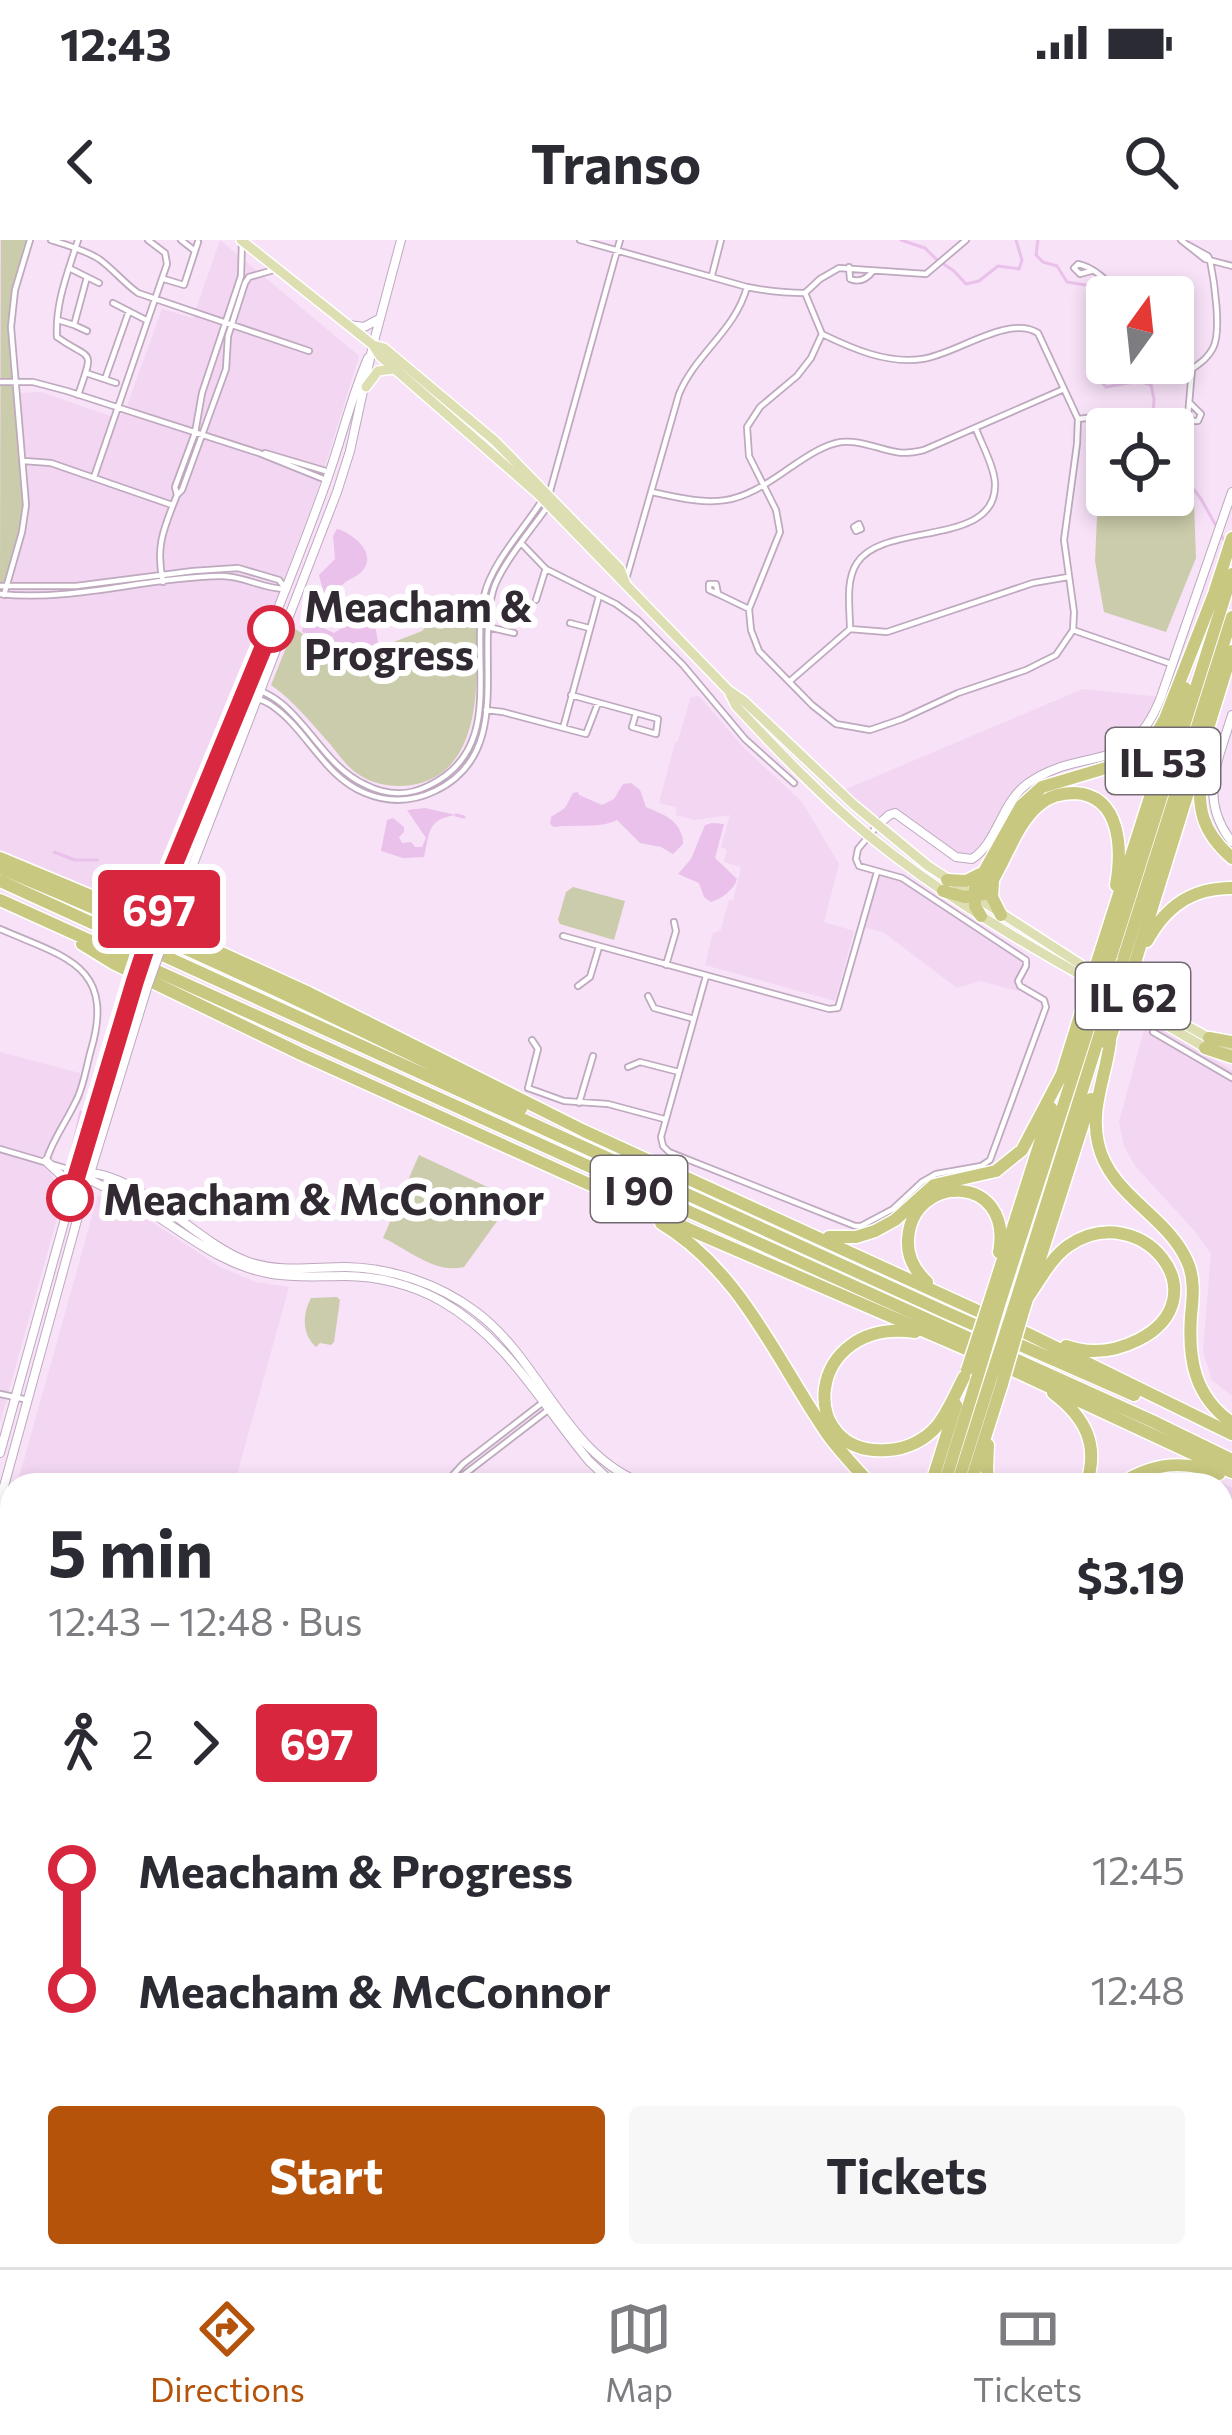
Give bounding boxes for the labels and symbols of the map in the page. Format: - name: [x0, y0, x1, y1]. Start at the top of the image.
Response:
- north arrow: [1086, 276, 1194, 384]
- place label: Meacham & Progress: [304, 579, 532, 679]
- marker: Meacham & Progress: [249, 607, 293, 651]
- road number: IL 53: [1106, 728, 1220, 794]
- line badge: 697: [90, 870, 228, 948]
- road number: IL 62: [1076, 963, 1190, 1029]
- road number: I 90: [591, 1156, 687, 1222]
- place label: Meacham & McConnor: [103, 1172, 544, 1224]
- marker: Meacham & McConnor: [48, 1176, 92, 1220]

